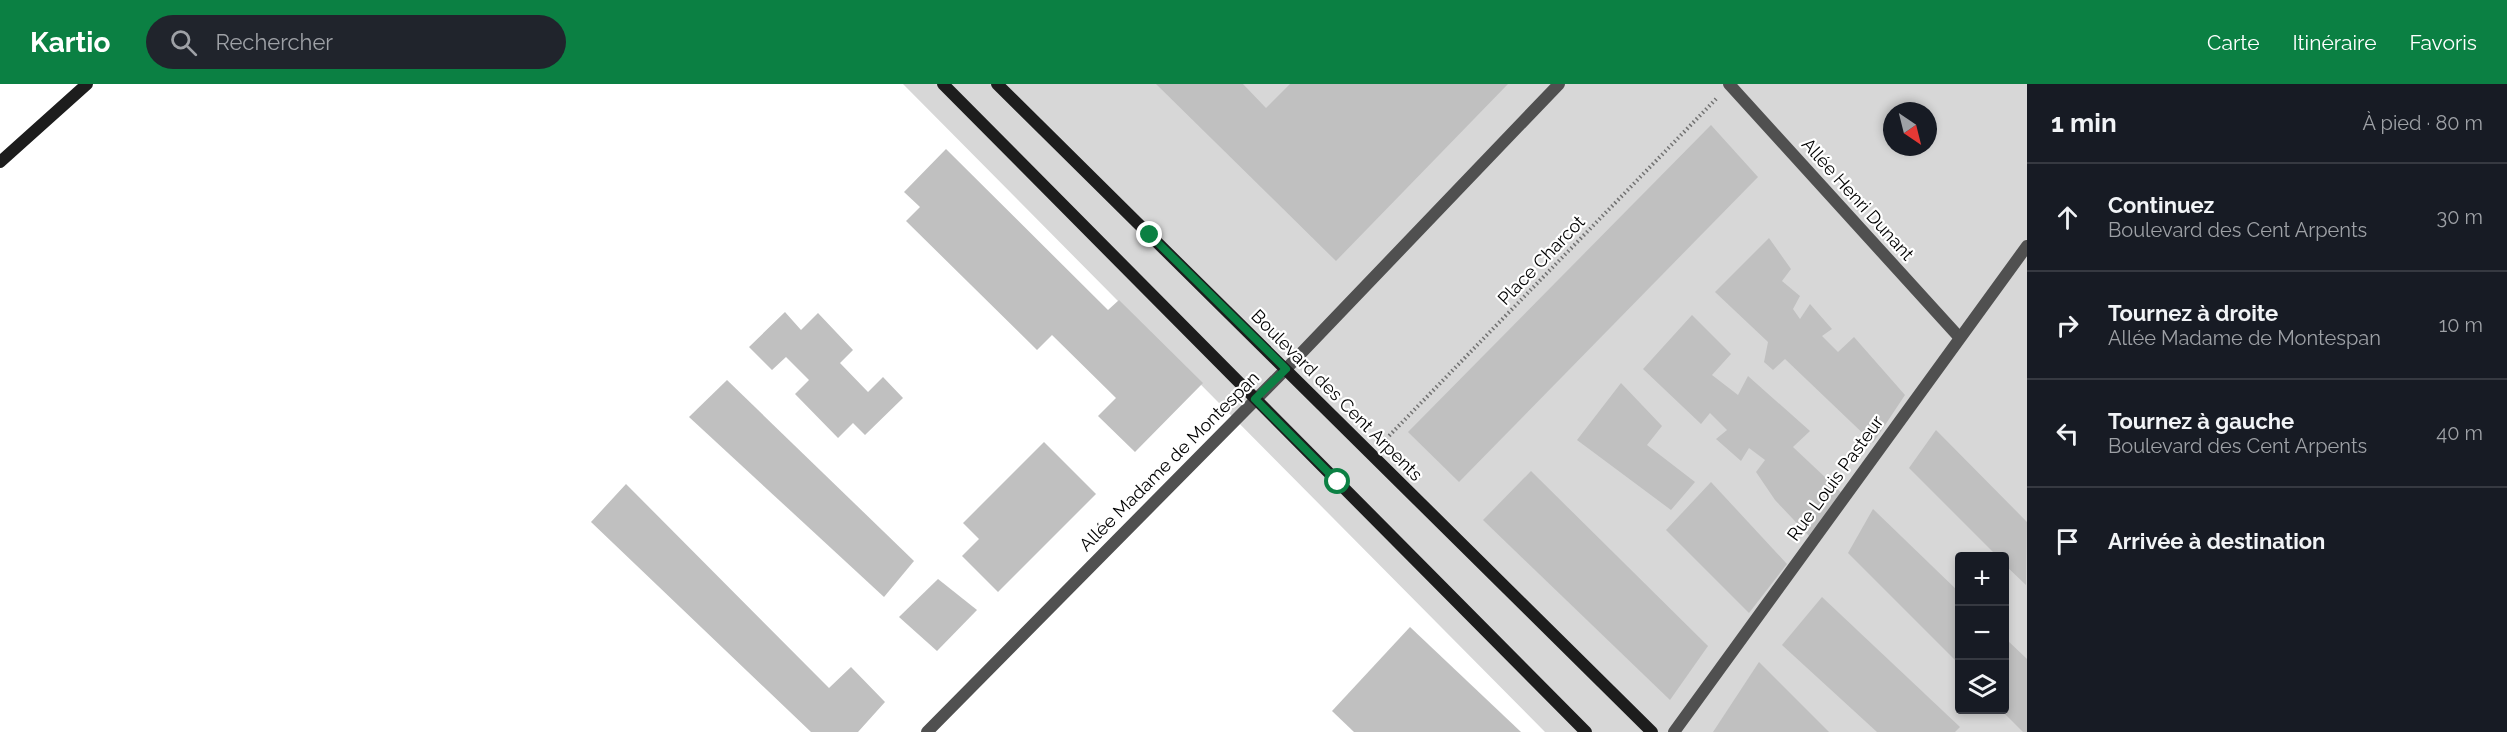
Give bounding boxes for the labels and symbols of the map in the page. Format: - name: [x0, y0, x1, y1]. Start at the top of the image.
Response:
- north arrow: [1883, 102, 1937, 156]
- street label: Allée Henri Dunant: [1798, 134, 1918, 264]
- street label: Place Charcot: [1493, 211, 1589, 309]
- route end: [1136, 221, 1162, 247]
- street label: Boulevard des Cent Arpents: [1247, 305, 1427, 485]
- street label: Allée Madame de Montespan: [1075, 367, 1263, 555]
- street label: Rue Louis Pasteur: [1783, 411, 1888, 545]
- route start: [1324, 468, 1350, 494]

